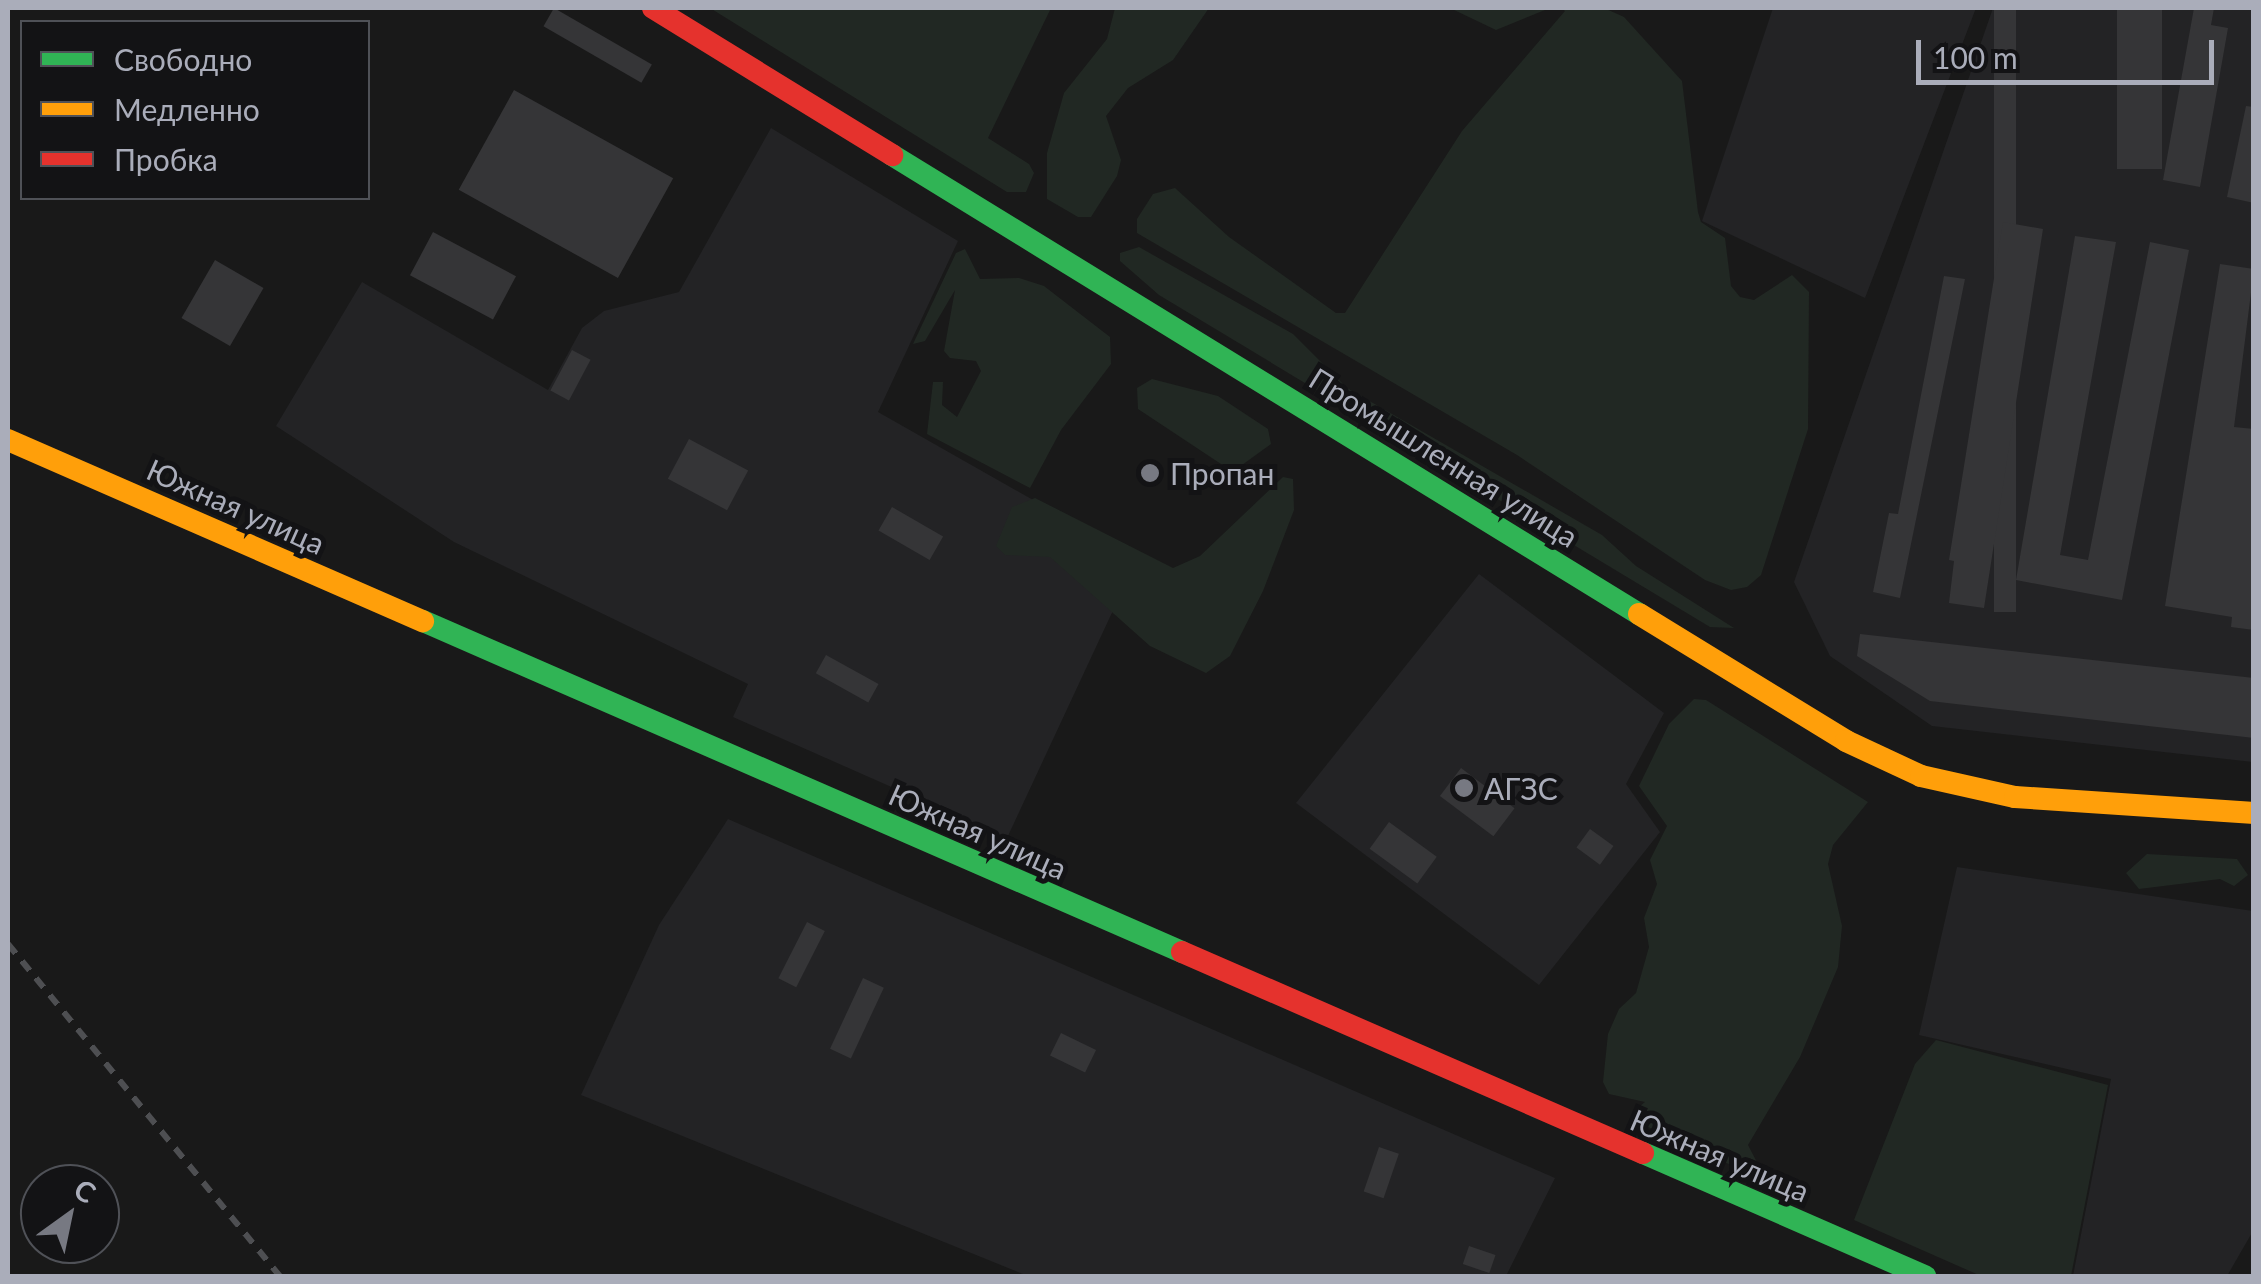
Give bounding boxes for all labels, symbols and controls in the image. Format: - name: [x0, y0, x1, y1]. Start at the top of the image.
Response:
- legend: [20, 20, 370, 200]
- scale bar: [1921, 20, 2218, 82]
- text: 100 m: [1933, 39, 2018, 75]
- text: Свободно: [114, 41, 252, 77]
- text: Медленно: [114, 91, 260, 127]
- text: Пробка: [114, 141, 218, 177]
- street label: Промышленная улица: [1303, 360, 1585, 554]
- street label: Южная улица: [142, 451, 330, 561]
- place label: Пропан: [1170, 455, 1274, 491]
- marker: Пропан: [1139, 462, 1161, 484]
- place label: АГЗС: [1484, 770, 1558, 806]
- street label: Южная улица: [884, 776, 1072, 886]
- marker: АГЗС: [1453, 777, 1475, 799]
- street label: Южная улица: [1625, 1101, 1815, 1209]
- north arrow: [20, 1164, 120, 1264]
- text: С: [68, 1171, 102, 1210]

